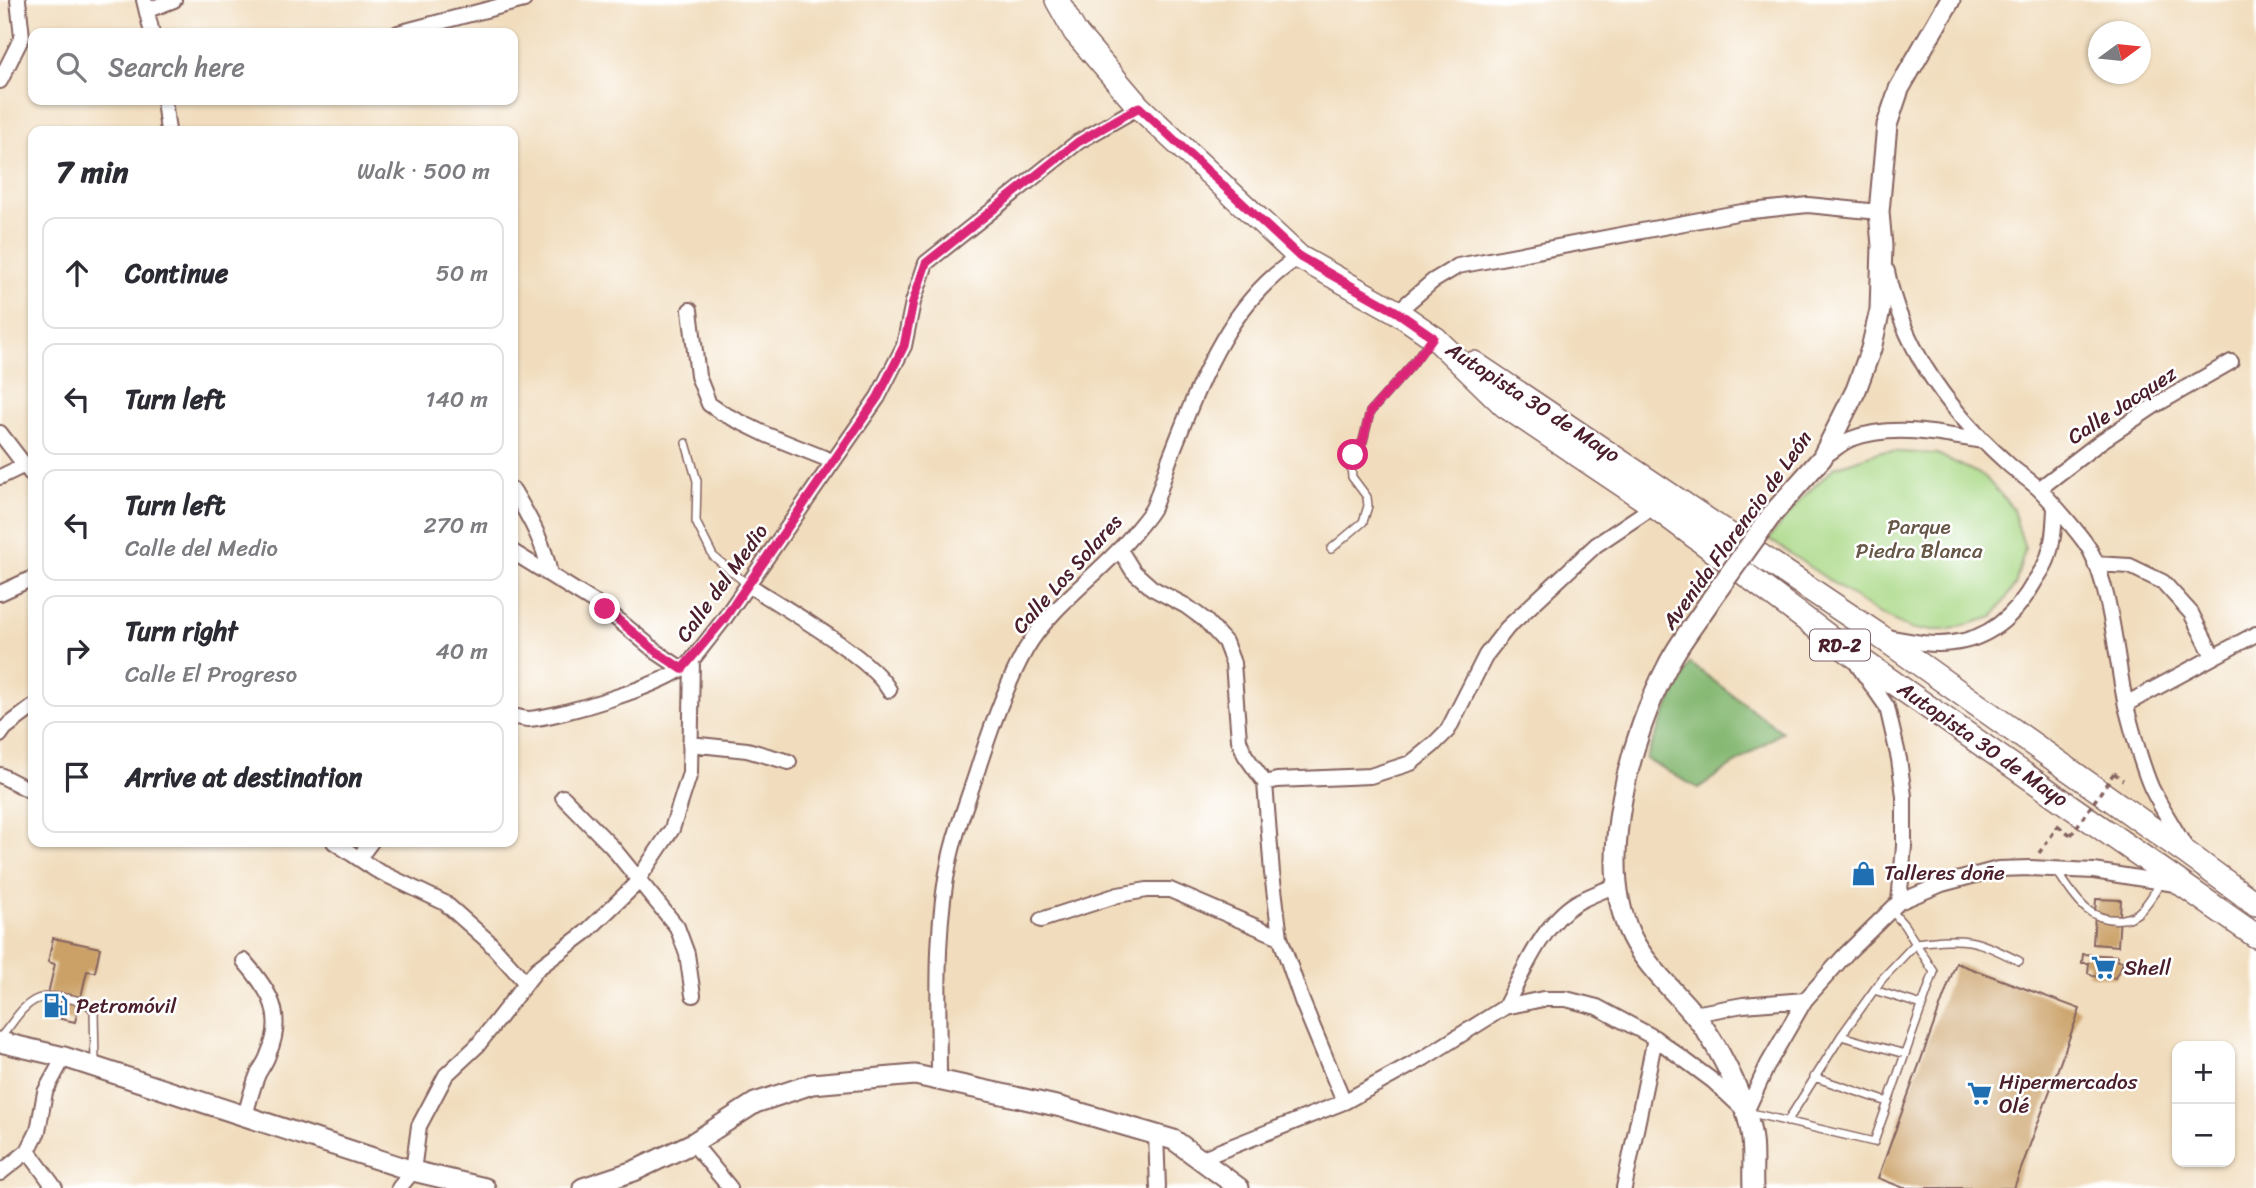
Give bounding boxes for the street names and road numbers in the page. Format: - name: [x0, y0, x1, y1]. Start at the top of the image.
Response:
- street label: Autopista 30 de Mayo: [1437, 330, 1628, 473]
- street label: Calle Jacquez: [2059, 354, 2186, 455]
- street label: Avenida Florencio de León: [1651, 422, 1823, 639]
- street label: Calle Los Solares: [1002, 505, 1132, 643]
- street label: Calle del Medio: [666, 515, 778, 651]
- road number: RD-2: [1810, 630, 1870, 660]
- street label: Autopista 30 de Mayo: [1888, 670, 2077, 818]

